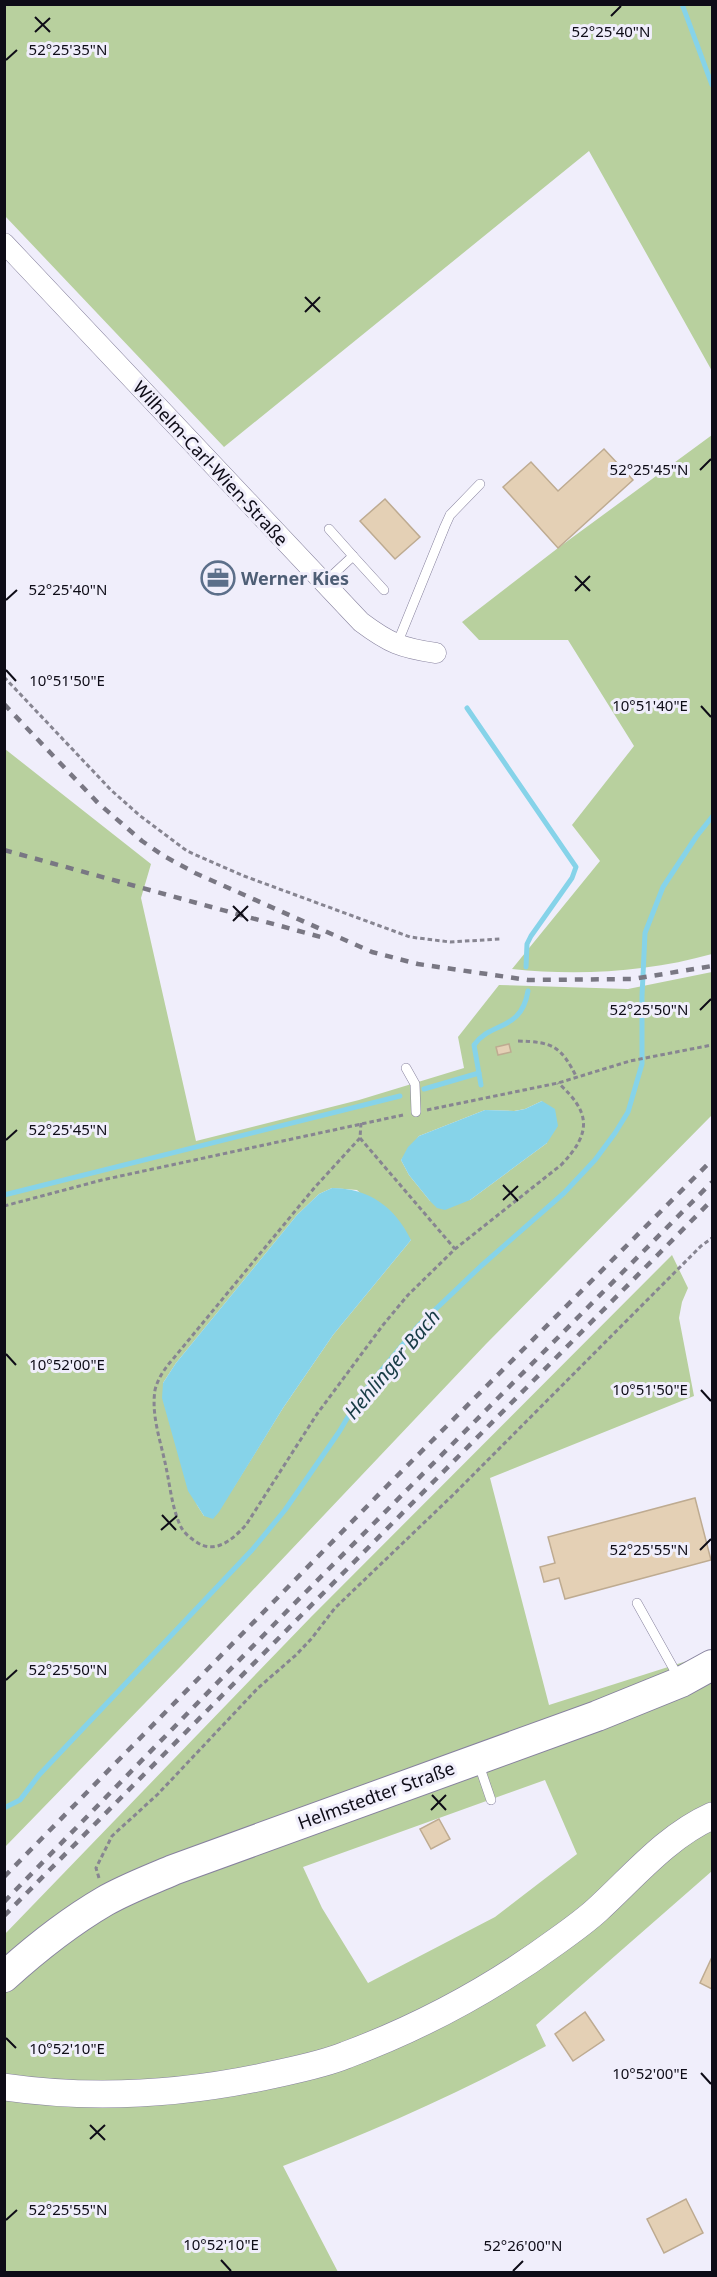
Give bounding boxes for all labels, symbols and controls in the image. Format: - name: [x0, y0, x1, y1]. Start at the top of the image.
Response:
- text: 52°25'40"N: [572, 21, 650, 41]
- text: 52°25'35"N: [29, 39, 107, 59]
- street label: Wilhelm-Carl-Wien-Straße: [128, 375, 294, 551]
- text: 52°25'45"N: [610, 459, 688, 479]
- office icon: Werner Kies: [200, 560, 236, 596]
- place label: Werner Kies: [241, 566, 349, 590]
- text: 52°25'40"N: [29, 579, 107, 599]
- text: 10°51'50"E: [29, 670, 105, 690]
- text: 10°51'40"E: [612, 695, 688, 715]
- text: 52°25'50"N: [610, 999, 688, 1019]
- text: 52°25'45"N: [29, 1119, 107, 1139]
- water label: Hehlinger Bach: [338, 1303, 446, 1425]
- text: 10°52'00"E: [29, 1354, 105, 1374]
- text: 10°51'50"E: [612, 1379, 688, 1399]
- text: 52°25'55"N: [610, 1539, 688, 1559]
- text: 52°25'50"N: [29, 1659, 107, 1679]
- street label: Helmstedter Straße: [294, 1755, 458, 1835]
- text: 10°52'10"E: [29, 2038, 105, 2058]
- text: 10°52'00"E: [612, 2063, 688, 2083]
- text: 52°25'55"N: [29, 2199, 107, 2219]
- text: 10°52'10"E: [183, 2234, 259, 2254]
- text: 52°26'00"N: [484, 2235, 562, 2255]

